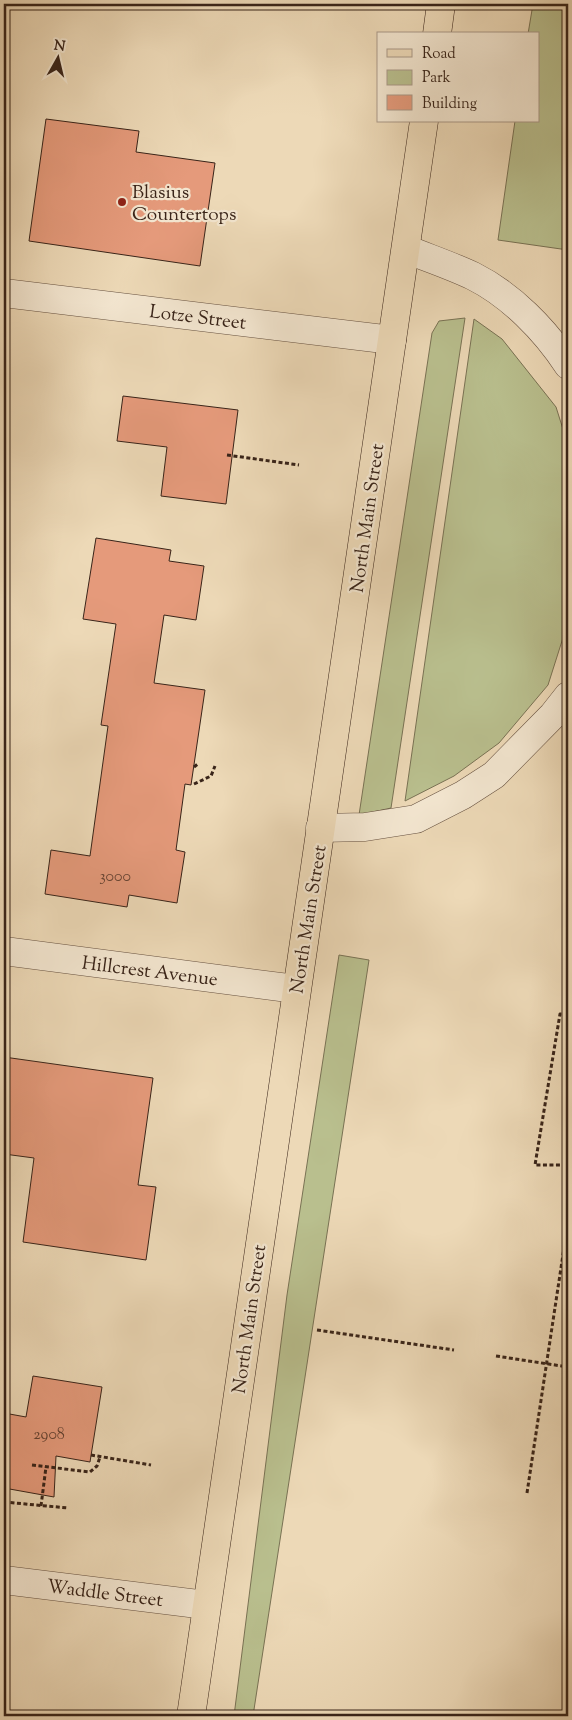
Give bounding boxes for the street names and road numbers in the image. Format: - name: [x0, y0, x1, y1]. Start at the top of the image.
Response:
- street label: Lotze Street: [148, 299, 248, 338]
- street label: North Main Street: [345, 442, 392, 595]
- street label: North Main Street: [284, 843, 335, 996]
- street label: Hillcrest Avenue: [80, 951, 219, 994]
- street label: North Main Street: [227, 1243, 274, 1396]
- street label: Waddle Street: [45, 1574, 165, 1615]

